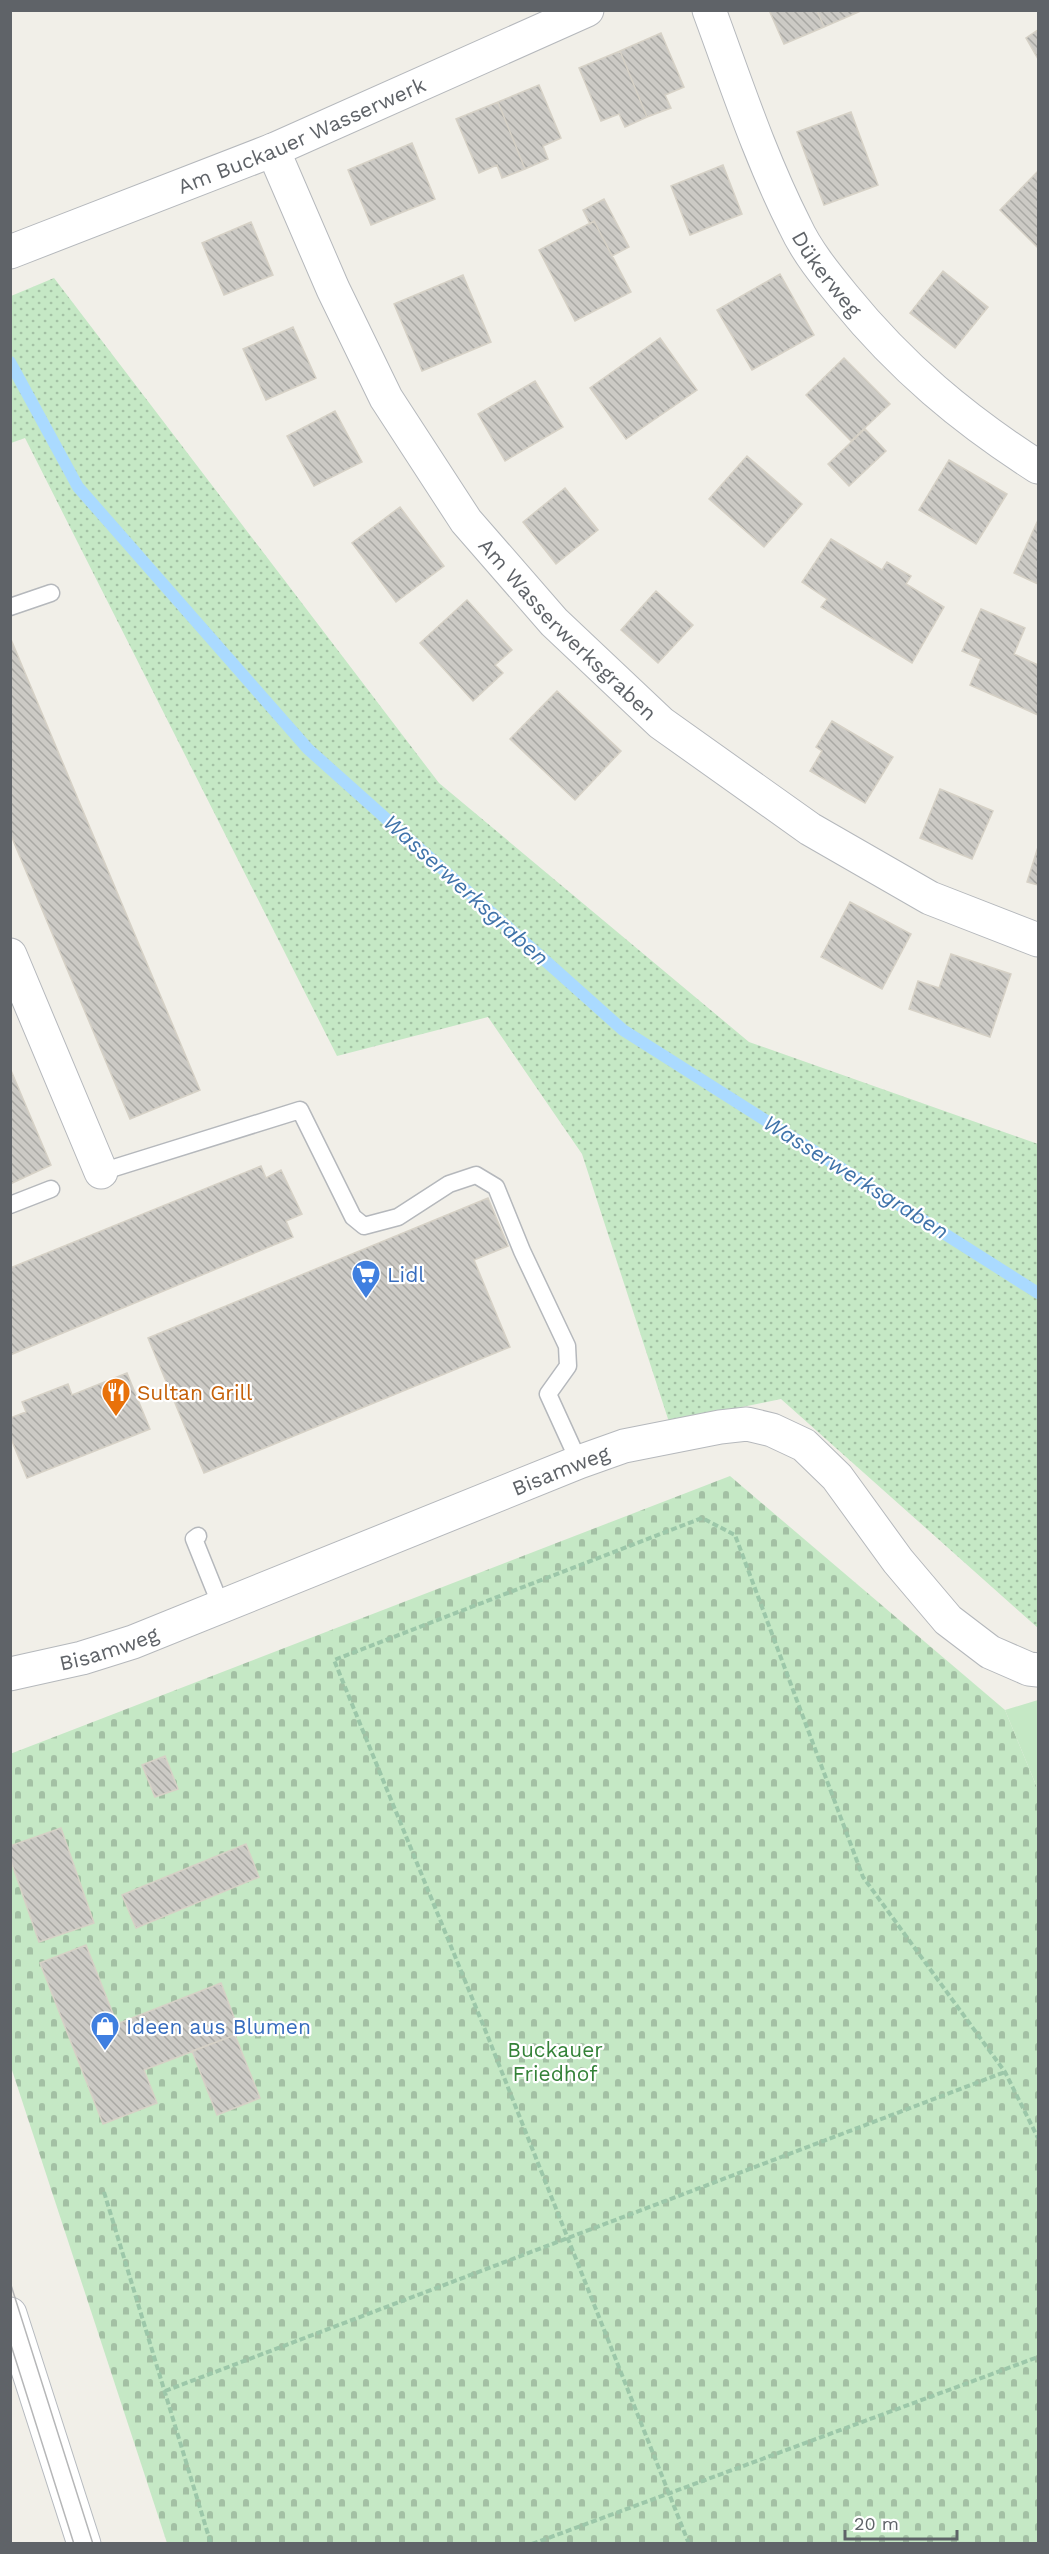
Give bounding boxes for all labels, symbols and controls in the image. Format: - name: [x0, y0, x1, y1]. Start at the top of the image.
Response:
- street label: Am Buckauer Wasserwerk: [174, 71, 429, 198]
- street label: Dükerweg: [787, 226, 868, 322]
- street label: Am Wasserwerksgraben: [474, 533, 662, 725]
- water label: Wasserwerksgraben: [378, 809, 554, 971]
- water label: Wasserwerksgraben: [759, 1110, 953, 1244]
- supermarket icon: Lidl: [350, 1258, 382, 1300]
- place label: Lidl: [387, 1262, 425, 1287]
- restaurant icon: Sultan Grill: [100, 1376, 132, 1418]
- place label: Sultan Grill: [137, 1380, 253, 1405]
- street label: Bisamweg: [508, 1440, 613, 1500]
- street label: Bisamweg: [57, 1620, 163, 1675]
- shop icon: Ideen aus Blumen: [89, 2010, 121, 2052]
- place label: Ideen aus Blumen: [126, 2014, 311, 2039]
- park label: Buckauer Friedhof: [507, 2037, 603, 2086]
- scale bar: [845, 2503, 958, 2541]
- text: 20 m: [854, 2513, 899, 2534]

